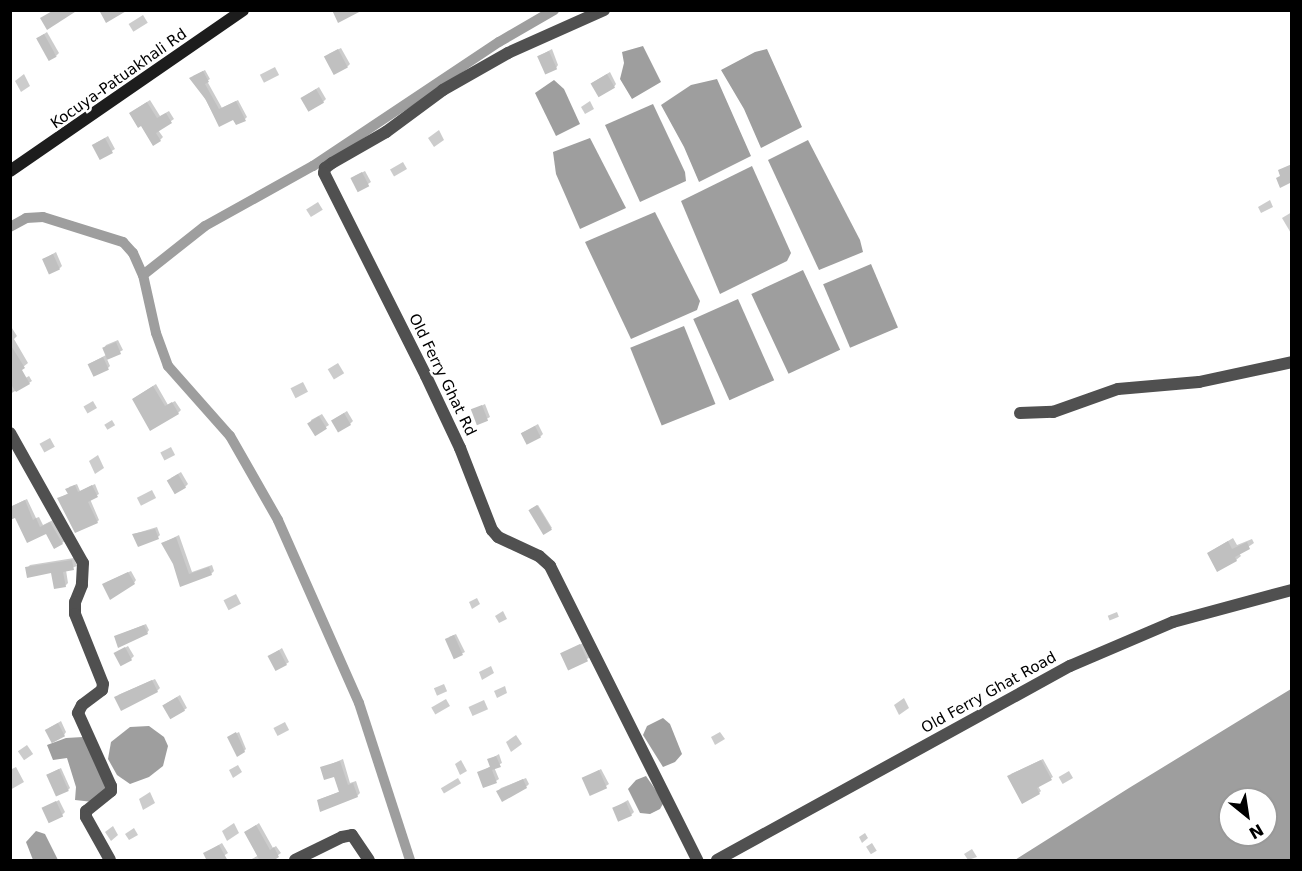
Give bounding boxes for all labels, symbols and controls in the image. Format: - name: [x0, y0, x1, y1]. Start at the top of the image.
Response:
- street label: Kocuya-Patuakhali Rd: [47, 25, 191, 133]
- street label: Old Ferry Ghat Rd: [405, 311, 479, 439]
- street label: Old Ferry Ghat Road: [918, 648, 1060, 738]
- north arrow: [1218, 787, 1278, 847]
- text: N: [1246, 820, 1267, 843]

